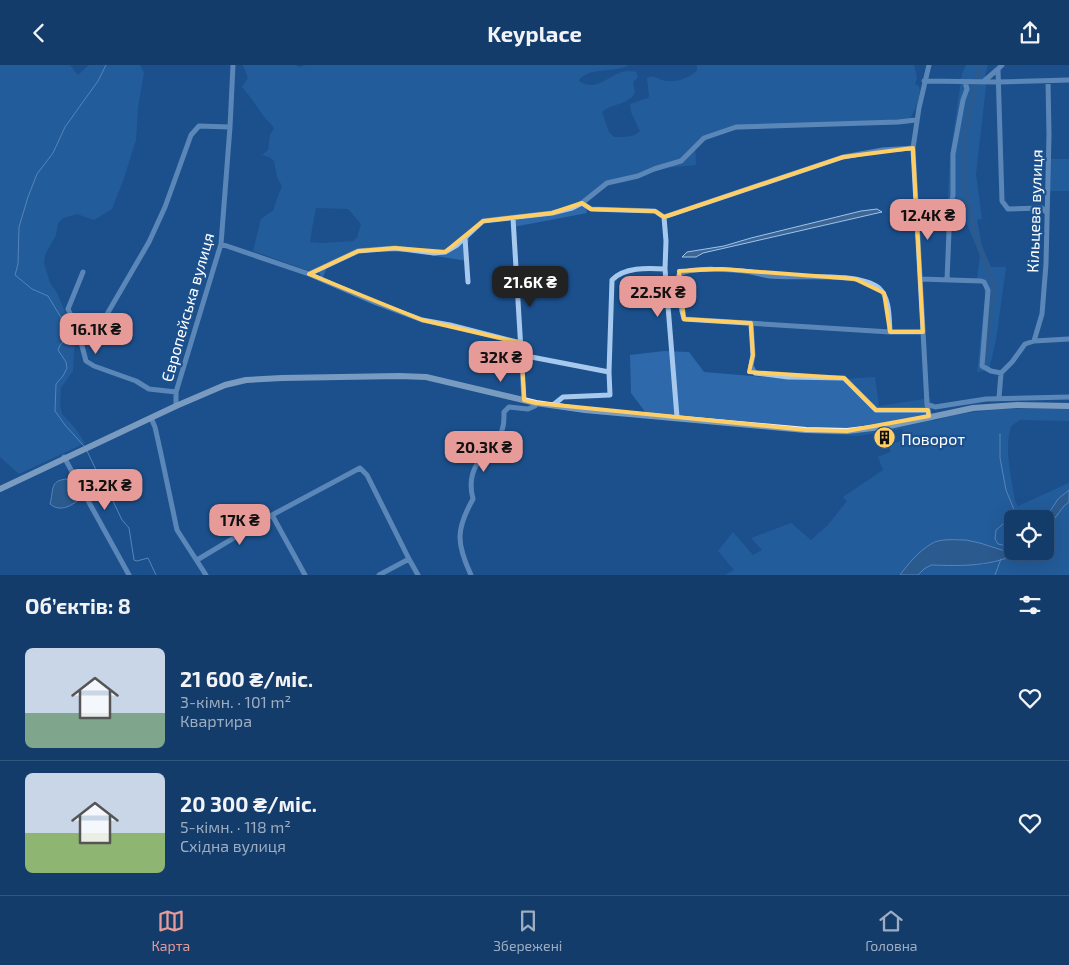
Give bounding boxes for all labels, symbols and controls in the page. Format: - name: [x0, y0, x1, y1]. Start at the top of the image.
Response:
- icon: back: [25, 19, 53, 47]
- icon: share: [1016, 19, 1044, 47]
- text: Keyplace: [487, 20, 582, 46]
- street label: Кільцева вулиця: [1022, 149, 1047, 273]
- pin: 12.4K ₴: [882, 199, 974, 241]
- text: 12.4K ₴: [901, 205, 955, 224]
- street label: Європейська вулиця: [157, 230, 218, 384]
- pin: 21.6K ₴: [484, 265, 576, 308]
- text: 21.6K ₴: [503, 272, 557, 291]
- pin: 22.5K ₴: [612, 275, 704, 318]
- text: 22.5K ₴: [630, 282, 686, 301]
- pin: 16.1K ₴: [50, 313, 142, 355]
- text: 16.1K ₴: [71, 319, 121, 338]
- pin: 32K ₴: [466, 341, 536, 383]
- text: 32K ₴: [480, 347, 522, 366]
- building icon: Поворот: [873, 426, 897, 450]
- place label: Поворот: [901, 429, 965, 448]
- pin: 20.3K ₴: [438, 431, 530, 473]
- text: 20.3K ₴: [456, 437, 512, 456]
- pin: 13.2K ₴: [59, 469, 151, 511]
- text: 13.2K ₴: [78, 475, 132, 494]
- pin: 17K ₴: [205, 503, 275, 546]
- text: 17K ₴: [220, 510, 260, 529]
- map controls: [1004, 510, 1054, 560]
- button: locate: [1004, 510, 1054, 560]
- icon: filters: [1016, 591, 1044, 619]
- text: Об’єктів: 8: [25, 593, 131, 618]
- text: 21 600 ₴/міс.: [180, 666, 313, 691]
- icon: home: [65, 668, 125, 728]
- icon: heart: [1016, 684, 1044, 712]
- text: 3-кімн. · 101 m²: [180, 692, 291, 711]
- text: Квартира: [180, 711, 252, 730]
- text: 20 300 ₴/міс.: [180, 791, 317, 816]
- icon: home: [65, 793, 125, 853]
- icon: heart: [1016, 809, 1044, 837]
- text: 5-кімн. · 118 m²: [180, 817, 291, 836]
- text: Східна вулиця: [180, 836, 286, 855]
- tab: Карта: [151, 907, 190, 954]
- tab: Збережені: [493, 907, 562, 954]
- tab: Головна: [865, 907, 918, 954]

